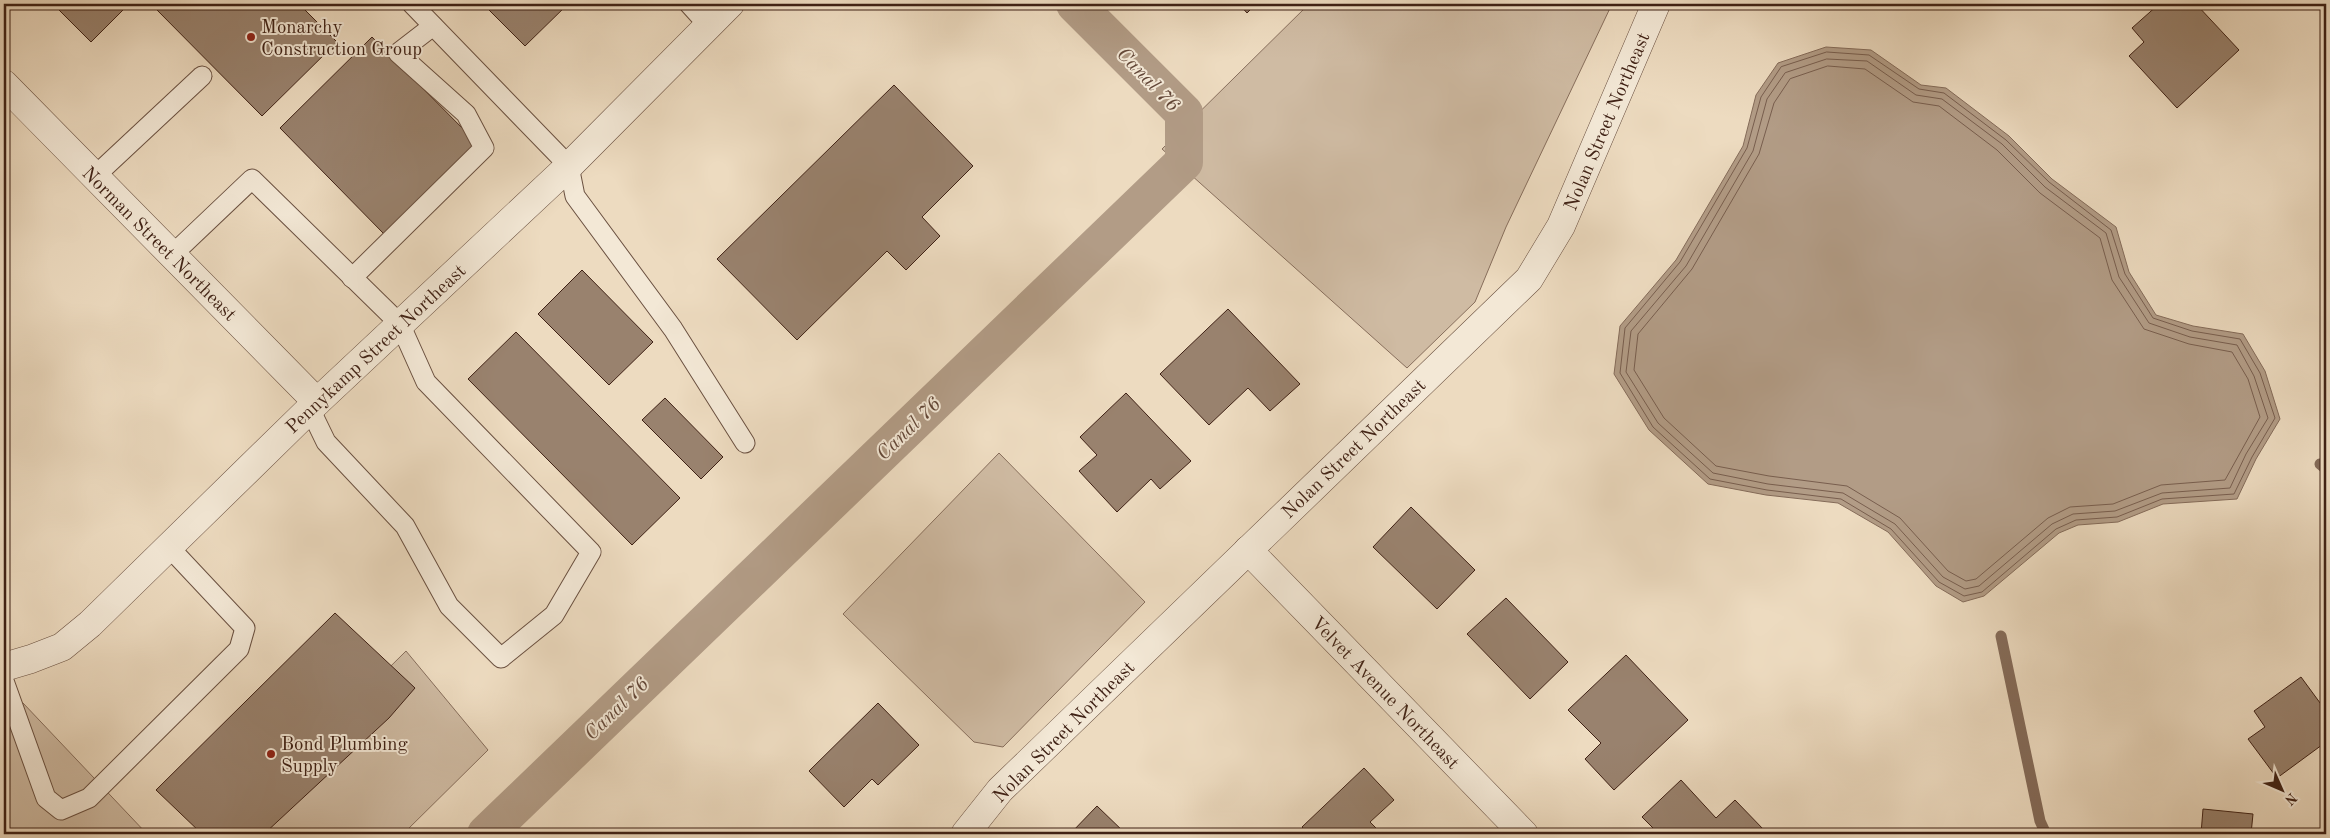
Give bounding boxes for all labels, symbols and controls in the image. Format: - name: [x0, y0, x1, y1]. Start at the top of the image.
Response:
- place label: Monarchy Construction Group: [261, 19, 422, 60]
- street label: Nolan Street Northeast: [1562, 30, 1654, 214]
- marker: Monarchy Construction Group: [245, 31, 257, 43]
- water label: Canal 76: [1112, 44, 1183, 116]
- street label: Norman Street Northeast: [77, 164, 239, 326]
- street label: Pennykamp Street Northeast: [283, 262, 470, 438]
- street label: Nolan Street Northeast: [1279, 376, 1430, 523]
- water label: Canal 76: [873, 394, 945, 465]
- street label: Velvet Avenue Northeast: [1306, 614, 1462, 774]
- street label: Nolan Street Northeast: [990, 658, 1139, 807]
- water label: Canal 76: [581, 674, 653, 745]
- place label: Bond Plumbing Supply: [281, 736, 408, 777]
- marker: Bond Plumbing Supply: [265, 748, 277, 760]
- north arrow: [2258, 766, 2308, 816]
- text: N: [2282, 790, 2299, 807]

